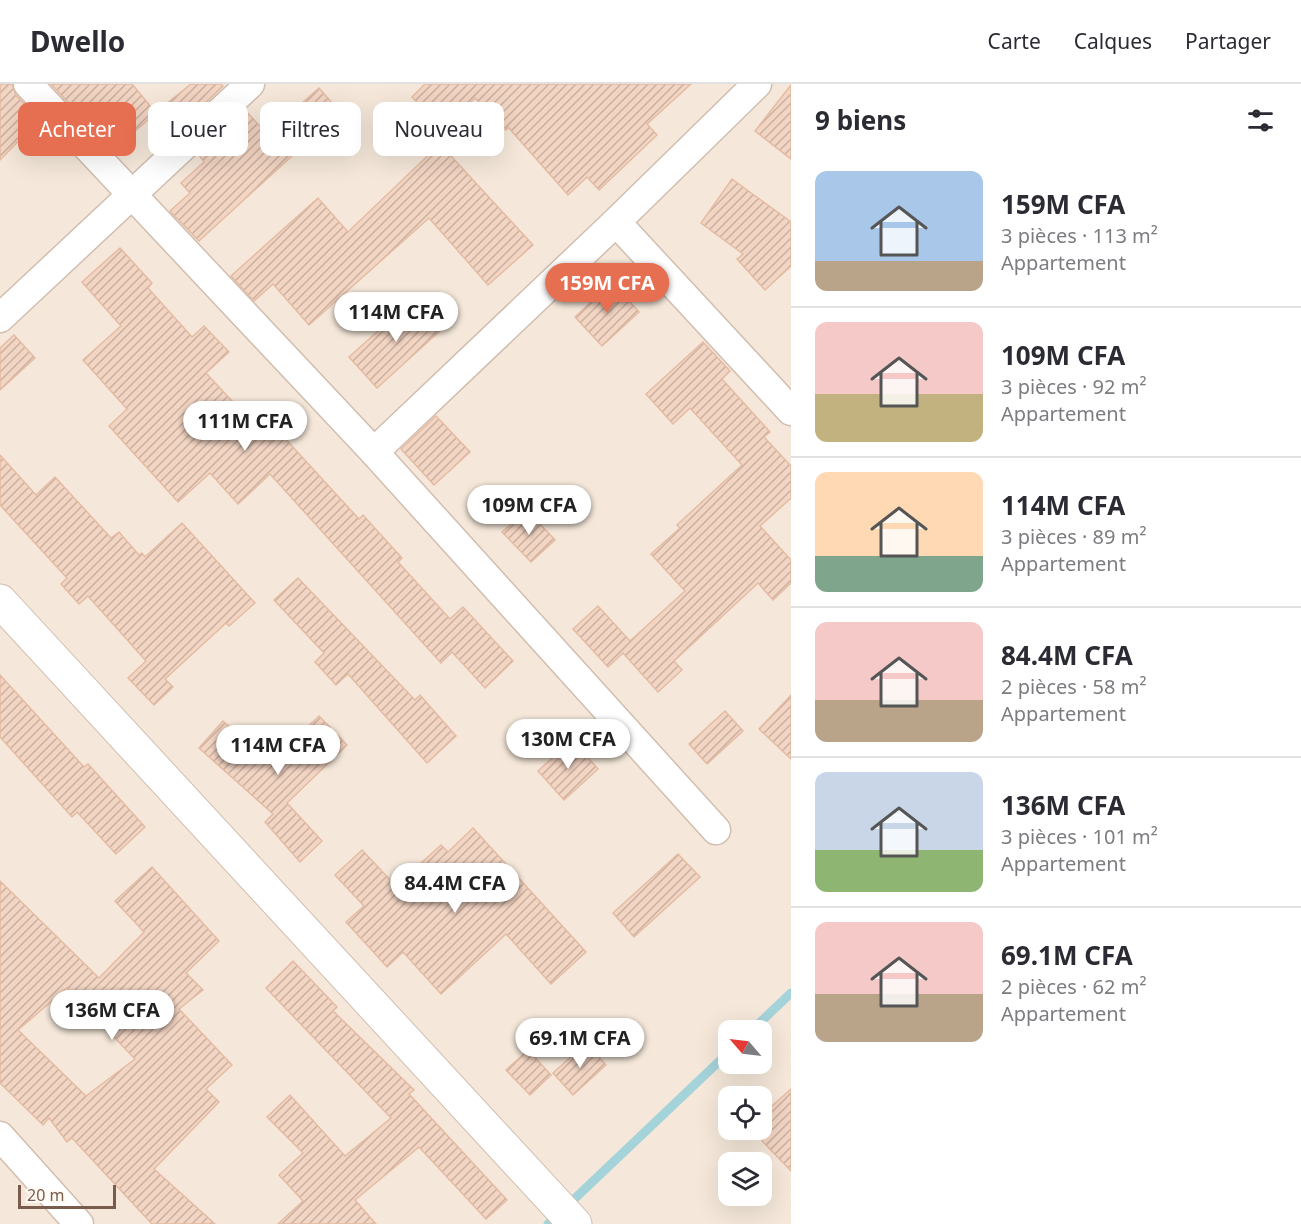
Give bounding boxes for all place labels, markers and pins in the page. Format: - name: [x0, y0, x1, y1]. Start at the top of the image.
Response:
- pin: 159M CFA: [545, 263, 669, 314]
- pin: 114M CFA: [334, 292, 458, 343]
- pin: 111M CFA: [183, 401, 307, 452]
- pin: 109M CFA: [467, 485, 591, 536]
- pin: 130M CFA: [506, 719, 630, 770]
- pin: 114M CFA: [216, 725, 340, 776]
- pin: 84.4M CFA: [386, 863, 524, 914]
- pin: 136M CFA: [50, 990, 174, 1041]
- pin: 69.1M CFA: [511, 1018, 649, 1069]

